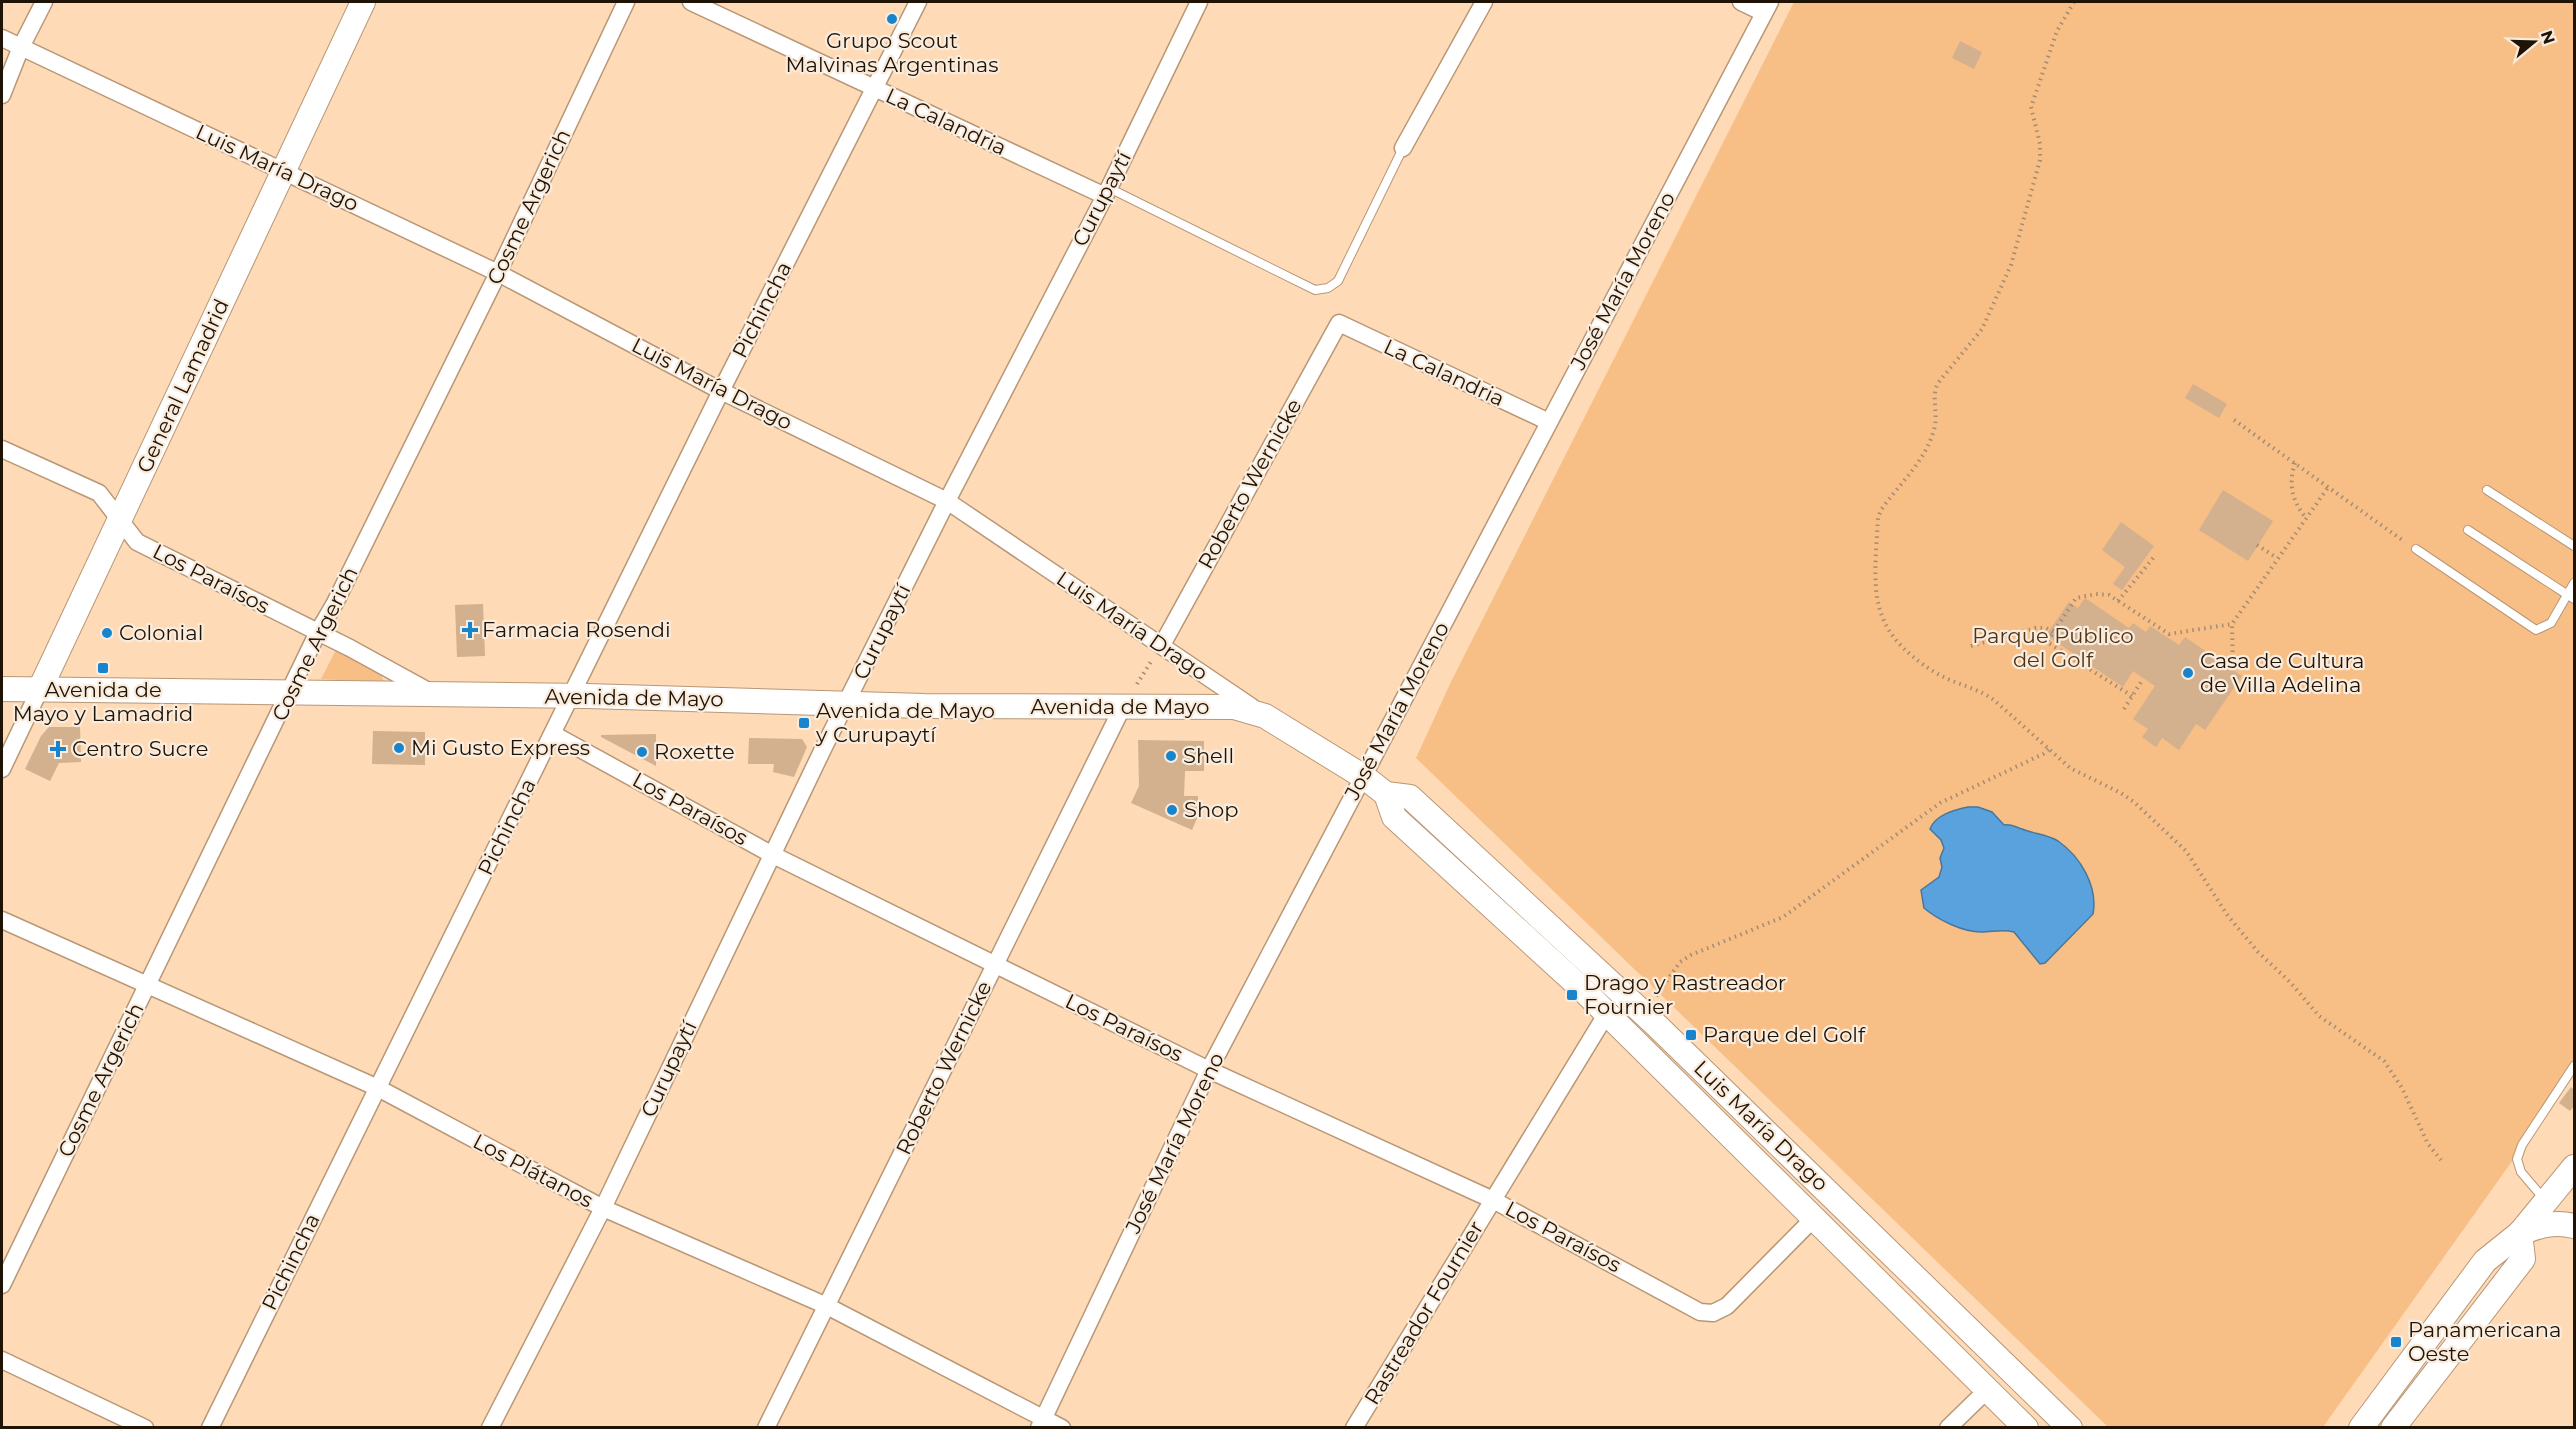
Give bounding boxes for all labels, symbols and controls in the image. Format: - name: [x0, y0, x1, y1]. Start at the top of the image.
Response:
- marker: Grupo Scout Malvinas Argentinas: [885, 12, 899, 26]
- north arrow: [2504, 12, 2564, 72]
- place label: Grupo Scout Malvinas Argentinas: [786, 28, 998, 77]
- text: N: [2537, 28, 2559, 46]
- street label: La Calandria: [882, 83, 1010, 160]
- street label: Luis María Drago: [192, 119, 363, 216]
- street label: Cosme Argerich: [482, 125, 575, 288]
- street label: Curupaytí: [1067, 146, 1137, 250]
- street label: José María Moreno: [1565, 188, 1680, 375]
- street label: Pichincha: [727, 257, 796, 362]
- street label: General Lamadrid: [131, 295, 234, 477]
- street label: Luis María Drago: [628, 332, 797, 435]
- street label: La Calandria: [1380, 334, 1508, 411]
- street label: Roberto Wernicke: [1193, 395, 1307, 573]
- street label: Los Paraísos: [149, 538, 274, 619]
- street label: Cosme Argerich: [266, 563, 363, 725]
- street label: Luis María Drago: [1052, 566, 1213, 685]
- street label: Curupaytí: [848, 579, 916, 684]
- place label: Farmacia Rosendi: [482, 617, 671, 642]
- street label: José María Moreno: [1339, 618, 1454, 805]
- place label: Colonial: [119, 620, 203, 645]
- marker: Farmacia Rosendi: [463, 623, 477, 637]
- park label: Parque Público del Golf: [1972, 623, 2134, 672]
- marker: Colonial: [100, 626, 114, 640]
- place label: Casa de Cultura de Villa Adelina: [2200, 648, 2364, 697]
- marker: Avenida de Mayo y Lamadrid: [96, 661, 110, 675]
- marker: Casa de Cultura de Villa Adelina: [2181, 666, 2195, 680]
- place label: Avenida de Mayo y Lamadrid: [13, 677, 193, 726]
- street label: Avenida de Mayo: [544, 683, 724, 712]
- street label: Avenida de Mayo: [1031, 694, 1209, 719]
- place label: Avenida de Mayo y Curupaytí: [815, 698, 995, 747]
- marker: Avenida de Mayo y Curupaytí: [797, 716, 811, 730]
- place label: Mi Gusto Express: [411, 735, 590, 760]
- place label: Centro Sucre: [72, 736, 208, 761]
- place label: Roxette: [654, 739, 735, 764]
- marker: Centro Sucre: [49, 740, 67, 758]
- marker: Mi Gusto Express: [392, 741, 406, 755]
- place label: Shell: [1183, 743, 1234, 768]
- marker: Roxette: [635, 745, 649, 759]
- marker: Shell: [1164, 749, 1178, 763]
- street label: Los Paraísos: [628, 767, 752, 850]
- street label: Pichincha: [472, 774, 541, 879]
- place label: Shop: [1184, 797, 1239, 822]
- marker: Shop: [1165, 803, 1179, 817]
- place label: Drago y Rastreador Fournier: [1584, 970, 1786, 1019]
- street label: Roberto Wernicke: [891, 977, 996, 1159]
- street label: Los Paraísos: [1061, 988, 1187, 1067]
- marker: Drago y Rastreador Fournier: [1565, 988, 1579, 1002]
- street label: Cosme Argerich: [52, 999, 149, 1161]
- street label: Curupaytí: [635, 1016, 702, 1121]
- place label: Parque del Golf: [1703, 1022, 1866, 1047]
- marker: Parque del Golf: [1684, 1028, 1698, 1042]
- street label: José María Moreno: [1120, 1048, 1229, 1238]
- street label: Luis María Drago: [1689, 1055, 1834, 1196]
- street label: Los Plátanos: [469, 1128, 598, 1213]
- street label: Los Paraísos: [1501, 1196, 1625, 1278]
- street label: Pichincha: [256, 1209, 325, 1314]
- street label: Rastreador Fournier: [1359, 1216, 1488, 1409]
- place label: Panamericana Oeste: [2408, 1317, 2561, 1366]
- marker: Panamericana Oeste: [2389, 1335, 2403, 1349]

